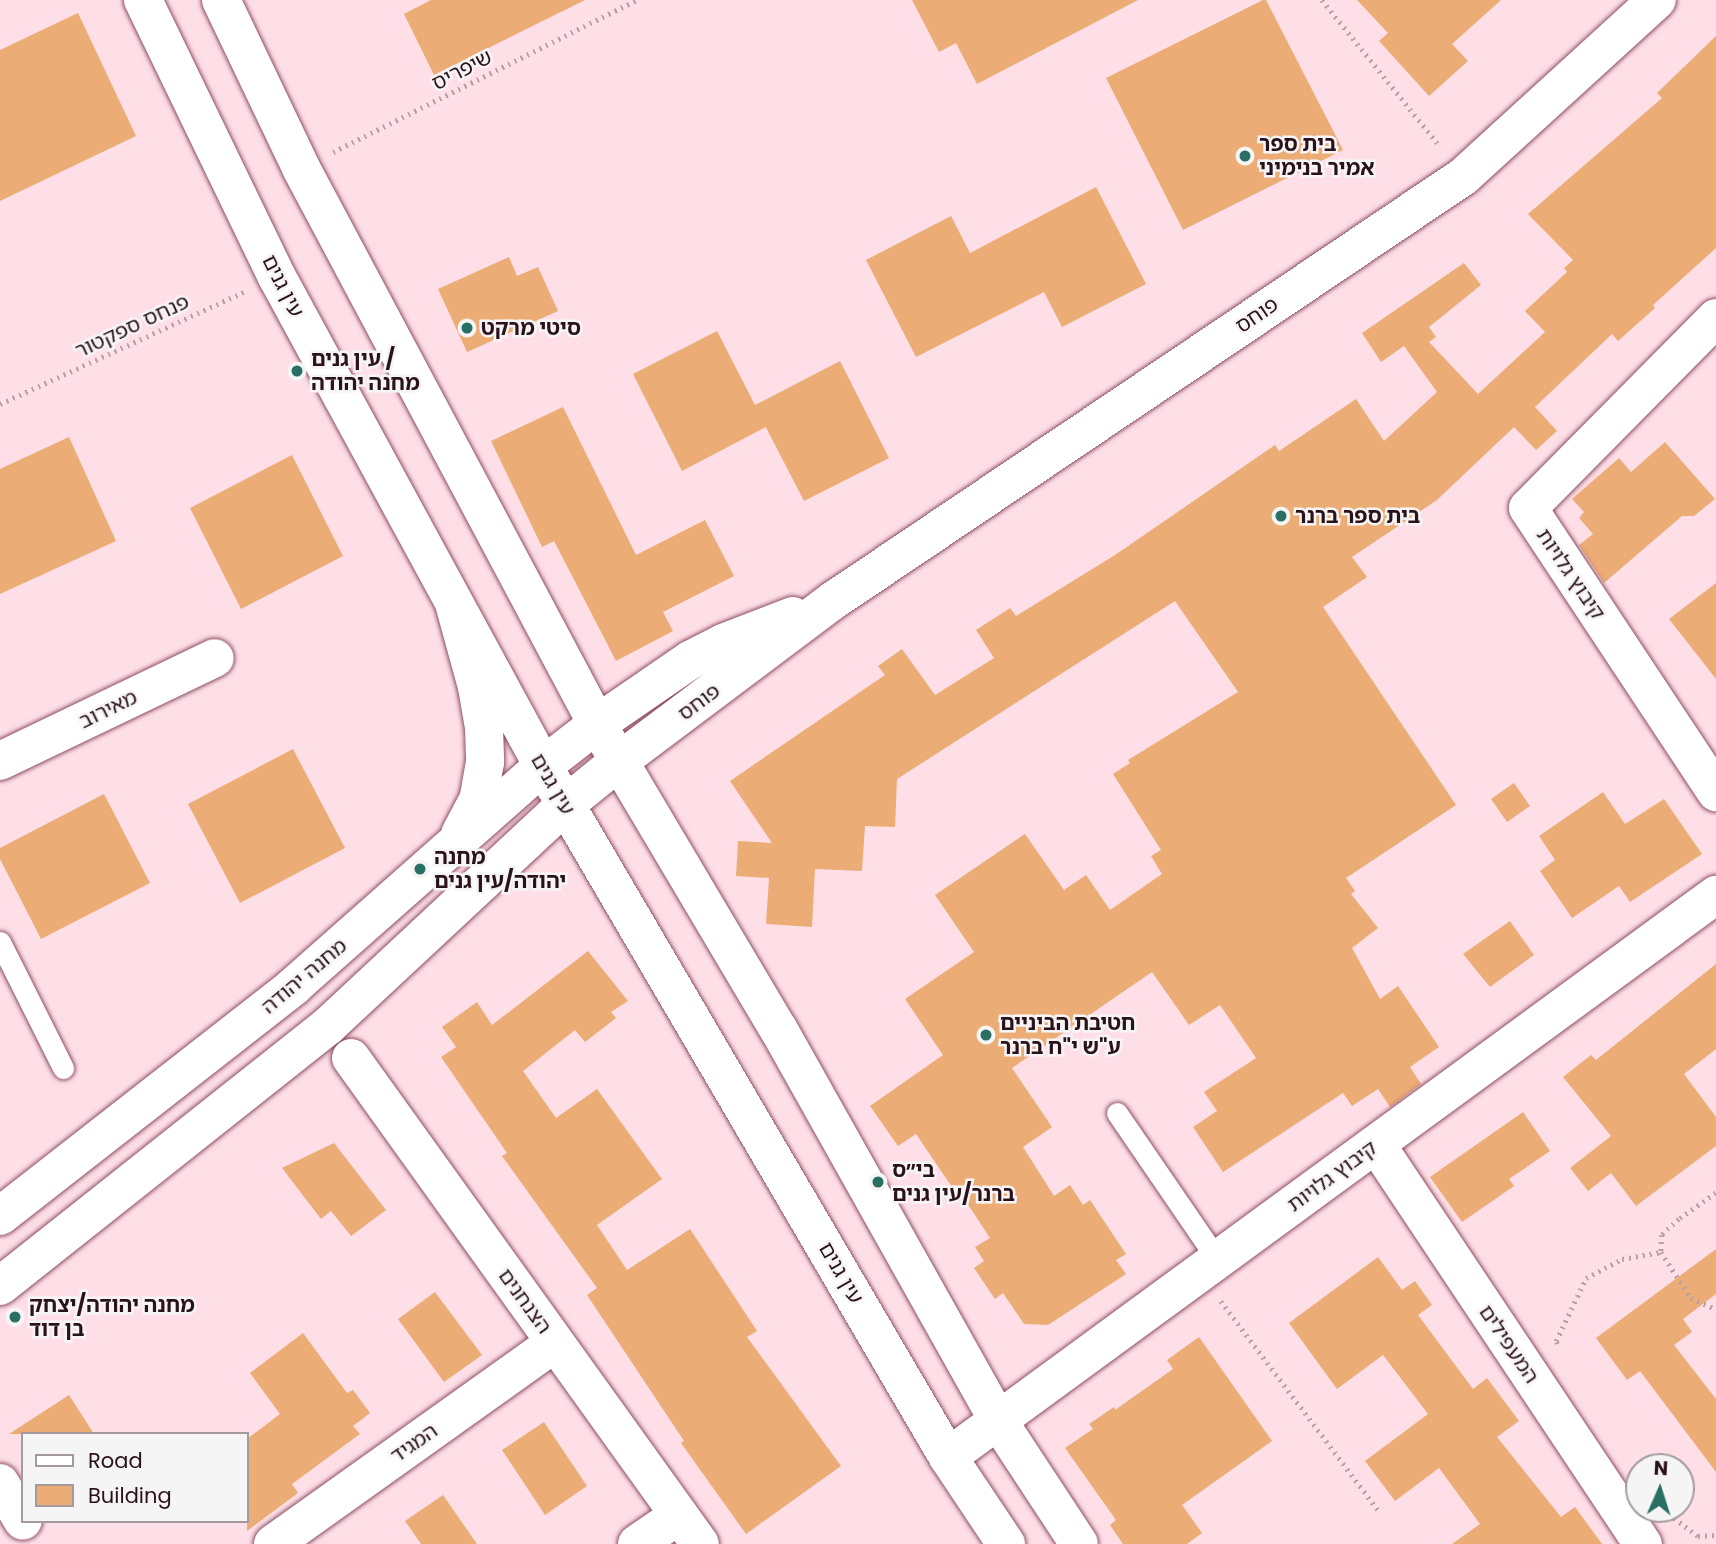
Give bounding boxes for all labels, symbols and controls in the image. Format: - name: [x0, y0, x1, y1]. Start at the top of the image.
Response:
- street label: שיפריס: [428, 44, 496, 96]
- place label: בית ספר אמיר בנימיני: [1259, 131, 1374, 181]
- marker: בית ספר אמיר בנימיני: [1237, 148, 1253, 164]
- street label: עין גנים: [257, 251, 309, 321]
- street label: פנחס ספקטור: [71, 289, 193, 363]
- street label: פוחס: [1231, 292, 1283, 338]
- place label: סיטי מרקט: [481, 315, 581, 341]
- marker: סיטי מרקט: [459, 320, 475, 336]
- place label: עין גנים / מחנה יהודה: [311, 346, 420, 396]
- marker: עין גנים / מחנה יהודה: [289, 363, 305, 379]
- place label: בית ספר ברנר: [1295, 503, 1420, 529]
- marker: בית ספר ברנר: [1273, 508, 1289, 524]
- street label: קיבוץ גלויות: [1531, 524, 1611, 624]
- street label: פוחס: [673, 678, 725, 726]
- street label: מאירוב: [75, 684, 141, 734]
- street label: עין גנים: [525, 749, 581, 819]
- place label: מחנה יהודה/עין גנים: [434, 844, 566, 894]
- marker: מחנה יהודה/עין גנים: [412, 861, 428, 877]
- street label: מחנה יהודה: [256, 933, 352, 1019]
- place label: חטיבת הביניים ע"ש י"ח ברנר: [1000, 1010, 1136, 1060]
- marker: חטיבת הביניים ע"ש י"ח ברנר: [978, 1027, 994, 1043]
- street label: קיבוץ גלויות: [1282, 1135, 1382, 1217]
- place label: בי״ס ברנר/עין גנים: [892, 1157, 1015, 1207]
- marker: בי״ס ברנר/עין גנים: [870, 1174, 886, 1190]
- street label: עין גנים: [813, 1238, 869, 1308]
- street label: הצנחנים: [493, 1264, 557, 1338]
- place label: מחנה יהודה/יצחק בן דוד: [29, 1292, 195, 1342]
- street label: המעפילים: [1474, 1300, 1544, 1388]
- marker: מחנה יהודה/יצחק בן דוד: [7, 1309, 23, 1325]
- street label: המגיד: [386, 1418, 442, 1468]
- legend: [21, 1432, 248, 1523]
- text: Road: [88, 1446, 143, 1475]
- north arrow: [1625, 1453, 1695, 1523]
- text: N: [1653, 1455, 1669, 1482]
- text: Building: [88, 1481, 172, 1510]

